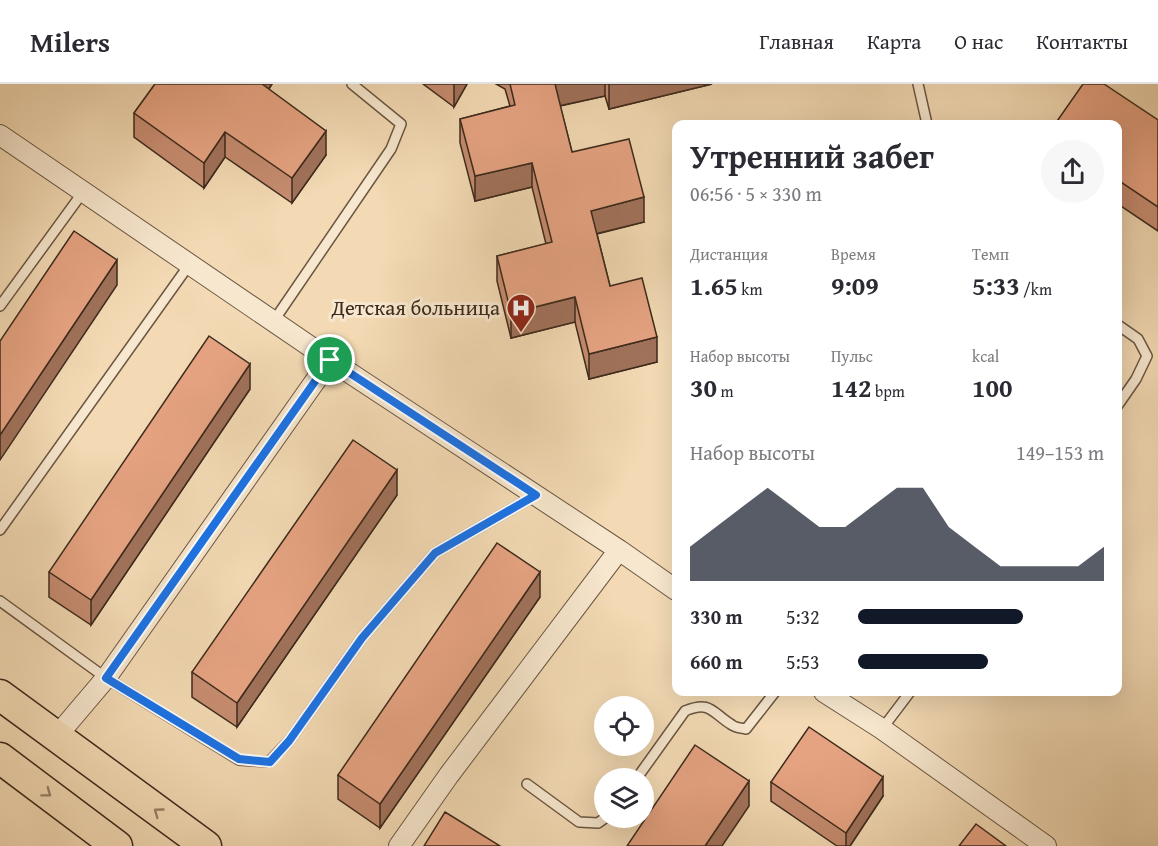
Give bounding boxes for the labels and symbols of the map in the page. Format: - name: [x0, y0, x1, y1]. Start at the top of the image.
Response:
- place label: Детская больница: [330, 292, 500, 323]
- hospital icon: Детская больница: [505, 292, 537, 334]
- pin: [304, 334, 355, 385]
- one-way arrow: [40, 786, 51, 797]
- one-way arrow: [154, 808, 165, 819]

